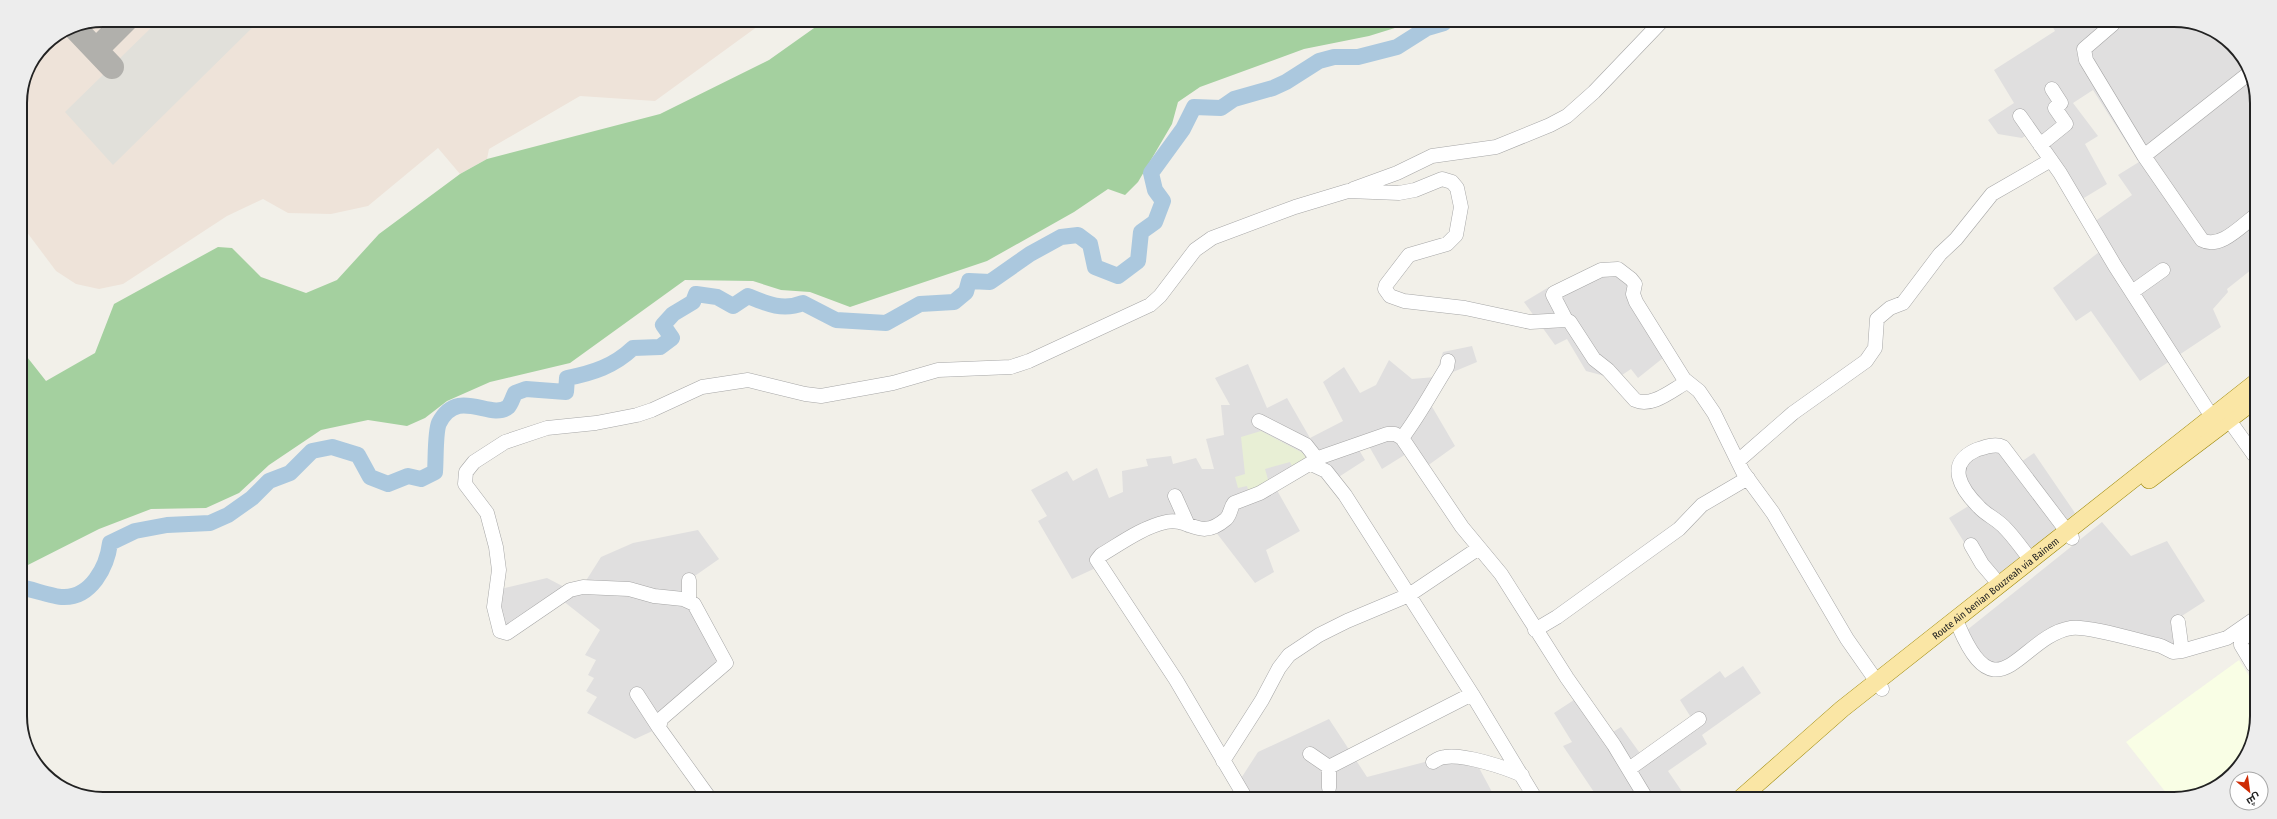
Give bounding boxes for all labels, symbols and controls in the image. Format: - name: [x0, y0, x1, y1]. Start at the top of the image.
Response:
- street label: Route Ain benian Bouzreah via Bainem: [1930, 535, 2062, 642]
- north arrow: [2229, 771, 2269, 811]
- text: ش: [2244, 790, 2263, 808]

